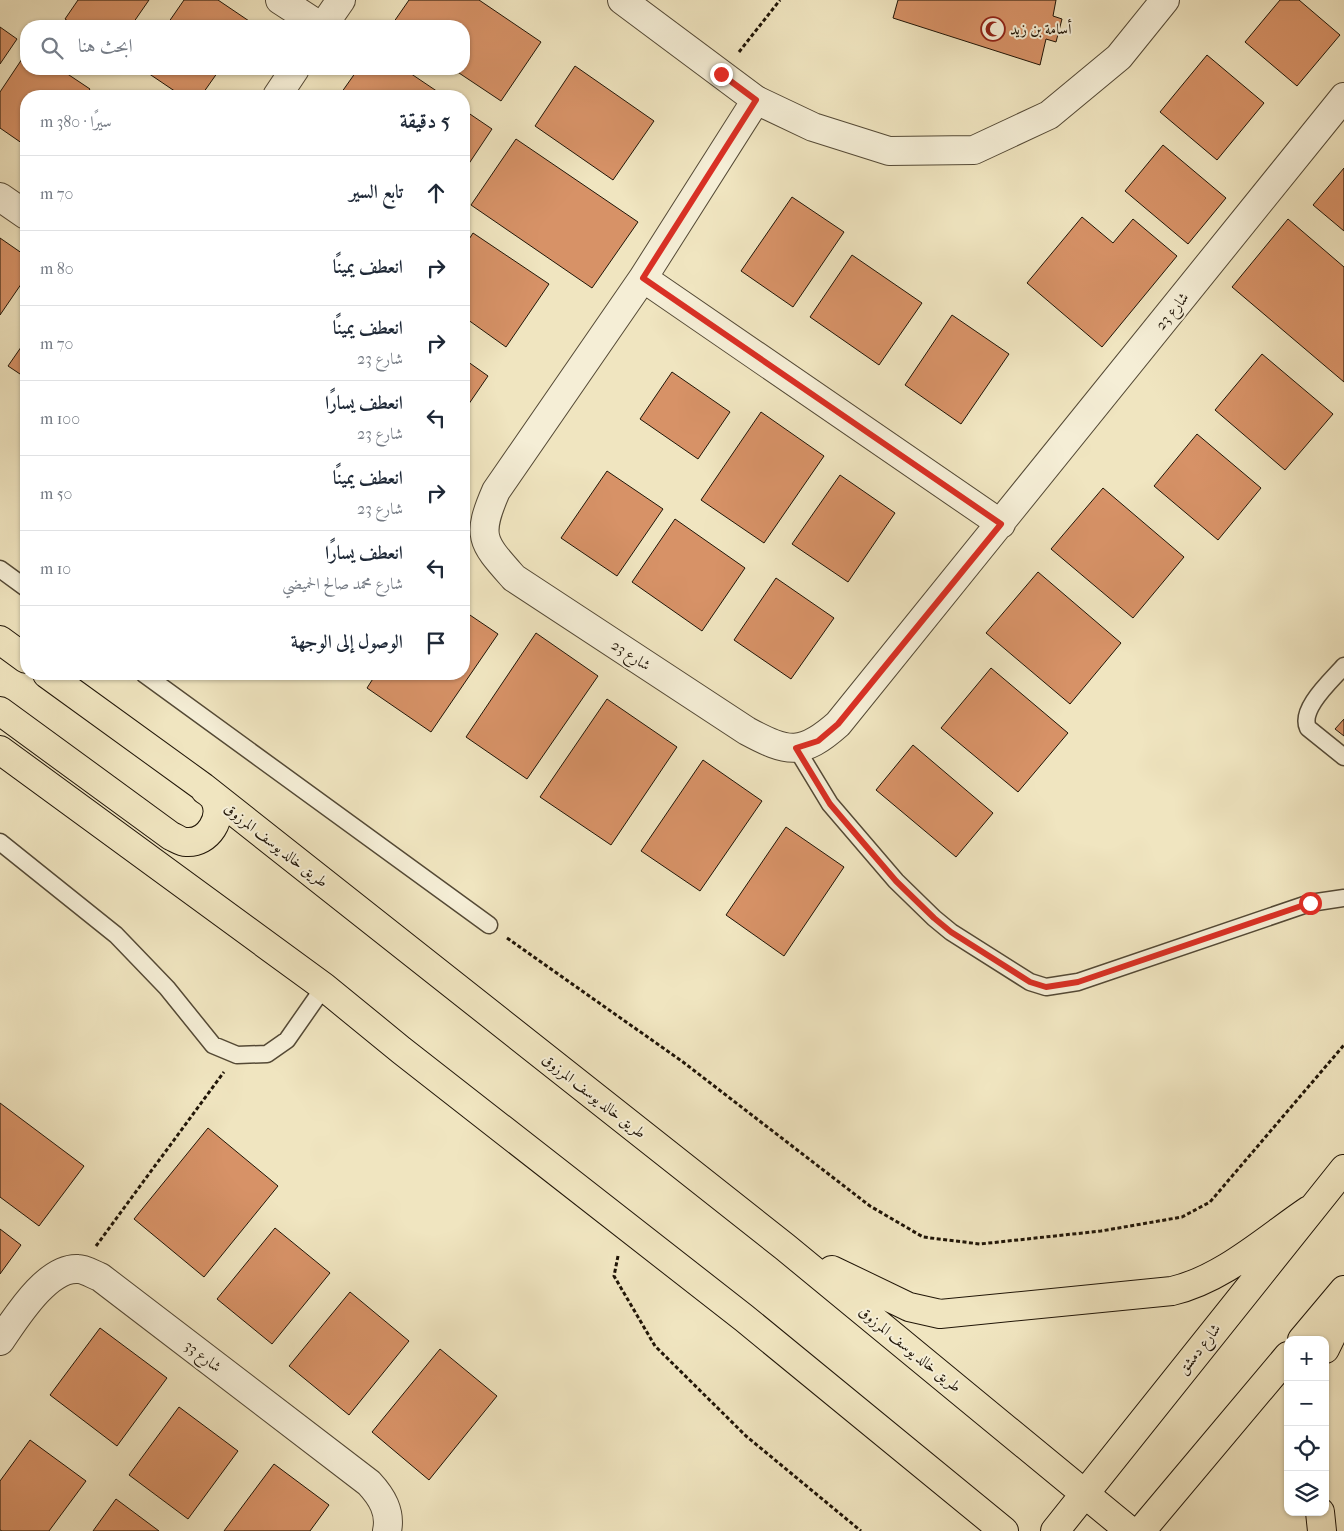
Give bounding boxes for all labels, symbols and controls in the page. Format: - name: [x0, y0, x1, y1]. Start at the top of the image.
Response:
- mosque icon: أسامة بن زيد: [980, 16, 1006, 42]
- place label: أسامة بن زيد: [1010, 18, 1072, 38]
- search box: [20, 20, 470, 75]
- icon: search: [38, 34, 66, 62]
- text: ابحث هنا: [78, 35, 133, 57]
- route end: [710, 63, 733, 86]
- text: 5 دقيقة: [400, 109, 450, 133]
- text: سيرًا · 380 m: [40, 112, 112, 131]
- icon: ahead: [422, 179, 450, 207]
- text: تابع السير: [349, 181, 403, 203]
- text: 70 m: [40, 184, 73, 203]
- icon: right: [422, 254, 450, 282]
- text: انعطف يمينًا: [333, 256, 403, 278]
- text: 80 m: [40, 259, 74, 278]
- street label: شارع 23: [1151, 289, 1196, 336]
- text: انعطف يمينًا: [333, 317, 403, 339]
- icon: right: [422, 329, 450, 357]
- text: 70 m: [40, 334, 73, 353]
- text: شارع 23: [357, 349, 403, 368]
- text: انعطف يسارًا: [325, 392, 403, 414]
- icon: left: [422, 404, 450, 432]
- text: 100 m: [40, 409, 80, 428]
- text: شارع 23: [357, 424, 403, 443]
- text: انعطف يمينًا: [333, 467, 403, 489]
- icon: right: [422, 479, 450, 507]
- text: 50 m: [40, 484, 72, 503]
- text: شارع 23: [357, 499, 403, 518]
- text: انعطف يسارًا: [325, 542, 403, 564]
- icon: left: [422, 554, 450, 582]
- text: 10 m: [40, 559, 71, 578]
- text: شارع محمد صالح الحميضي: [282, 574, 403, 593]
- icon: arrive: [422, 629, 450, 657]
- text: الوصول إلى الوجهة: [291, 631, 403, 653]
- street label: شارع 23: [606, 636, 654, 678]
- street label: طريق خالد يوسف المرزوق: [220, 799, 331, 892]
- route start: [1299, 892, 1322, 915]
- street label: طريق خالد يوسف المرزوق: [538, 1050, 649, 1143]
- street label: طريق خالد يوسف المرزوق: [854, 1302, 965, 1397]
- street label: شارع دمشق: [1174, 1320, 1228, 1380]
- street label: شارع 33: [179, 1336, 225, 1379]
- map controls: [1284, 1336, 1329, 1516]
- button: +: [1284, 1336, 1329, 1381]
- button: −: [1284, 1381, 1329, 1426]
- button: locate: [1284, 1426, 1329, 1471]
- button: layers: [1284, 1471, 1329, 1516]

